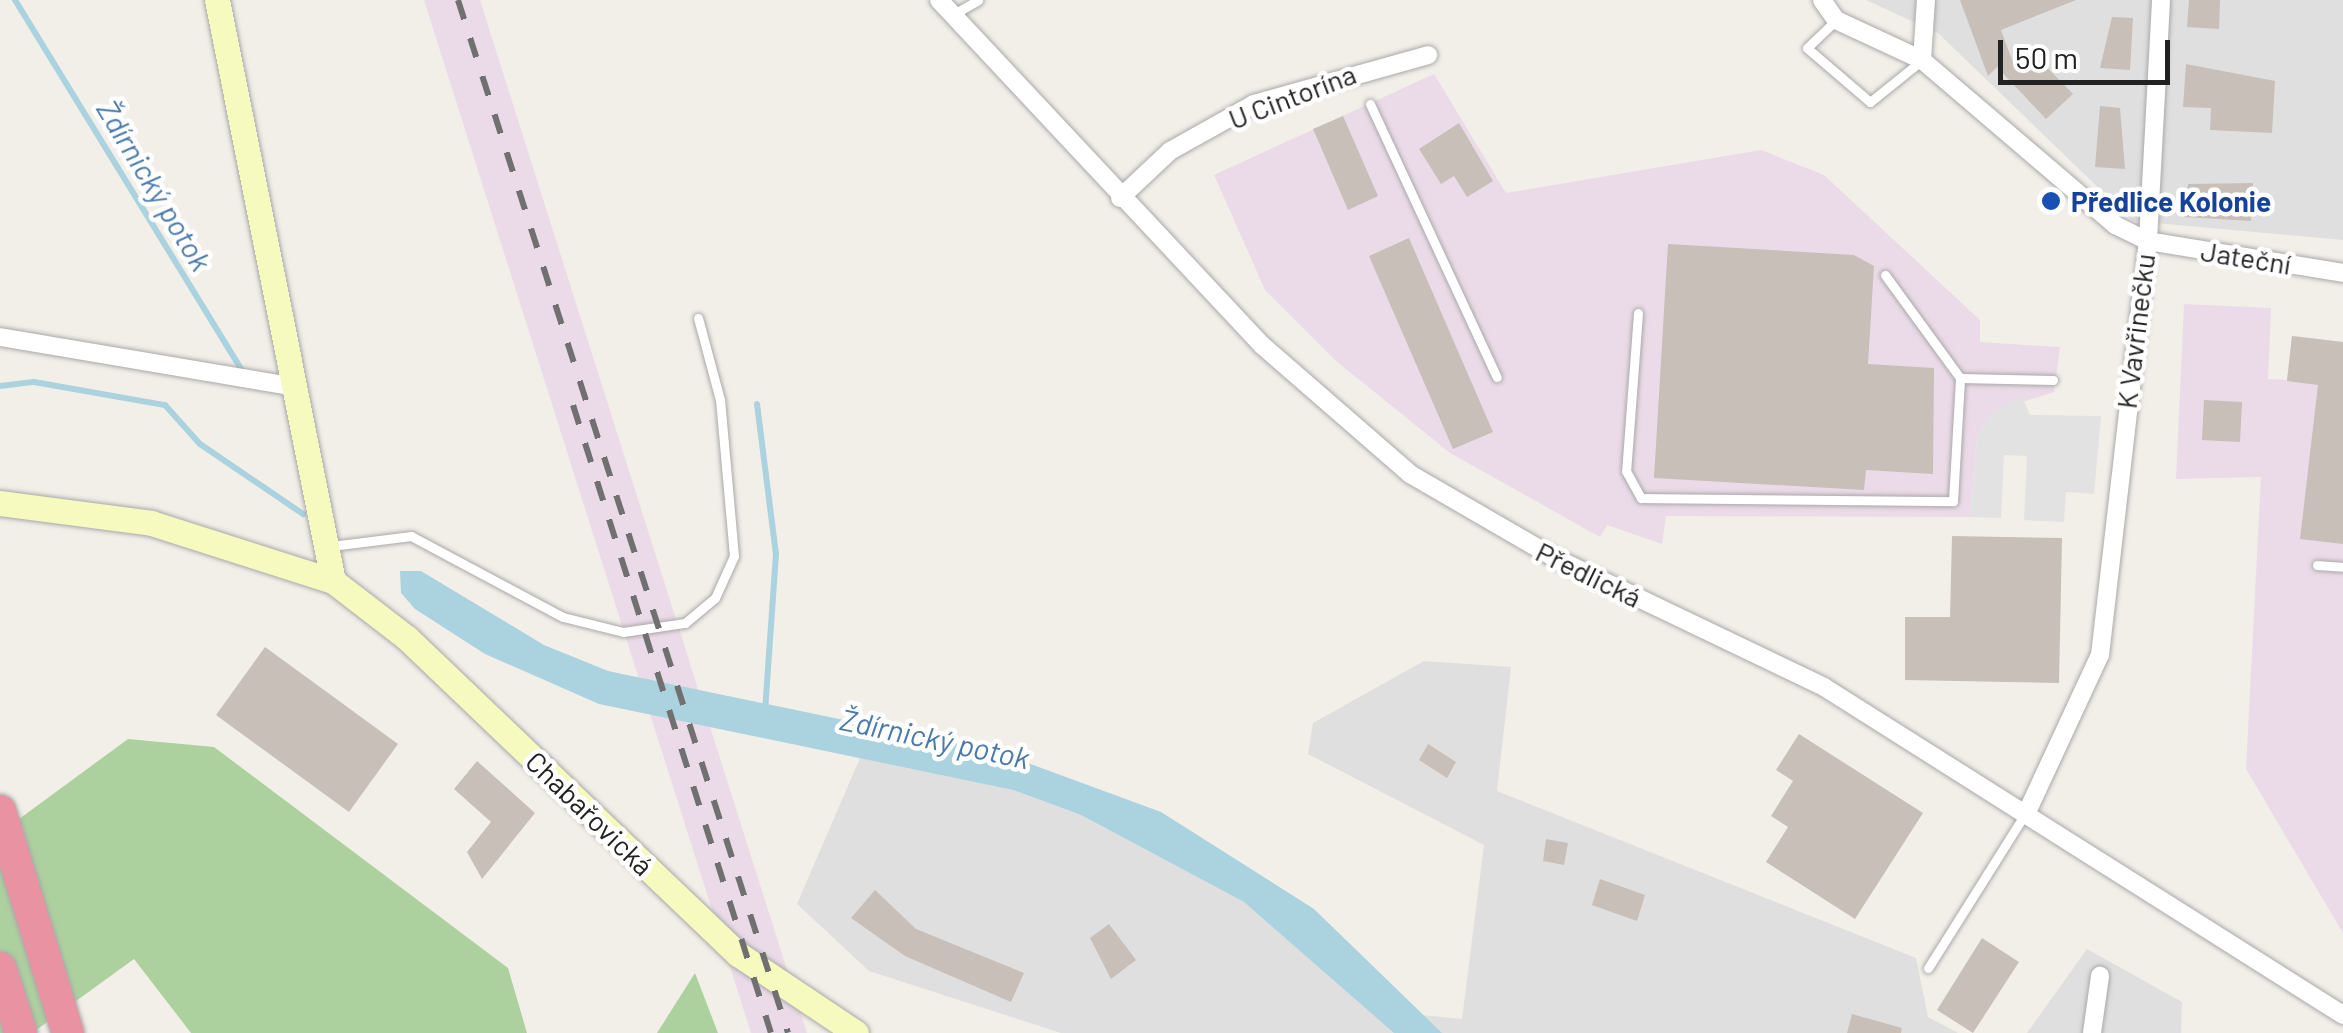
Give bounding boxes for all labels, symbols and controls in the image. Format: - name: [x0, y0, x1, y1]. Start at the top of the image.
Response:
- scale bar: [2003, 20, 2176, 82]
- text: 50 m: [2015, 39, 2078, 75]
- street label: U Cintorína: [1224, 56, 1360, 136]
- water label: Ždírnický potok: [90, 93, 220, 277]
- place label: Předlice Kolonie: [2071, 184, 2271, 218]
- marker: Předlice Kolonie: [2040, 190, 2062, 212]
- street label: Jateční: [2199, 233, 2293, 281]
- street label: K Vavřinečku: [2109, 252, 2161, 410]
- street label: Předlická: [1531, 534, 1647, 614]
- water label: Ždírnický potok: [837, 700, 1033, 776]
- street label: Chabařovická: [519, 744, 661, 882]

